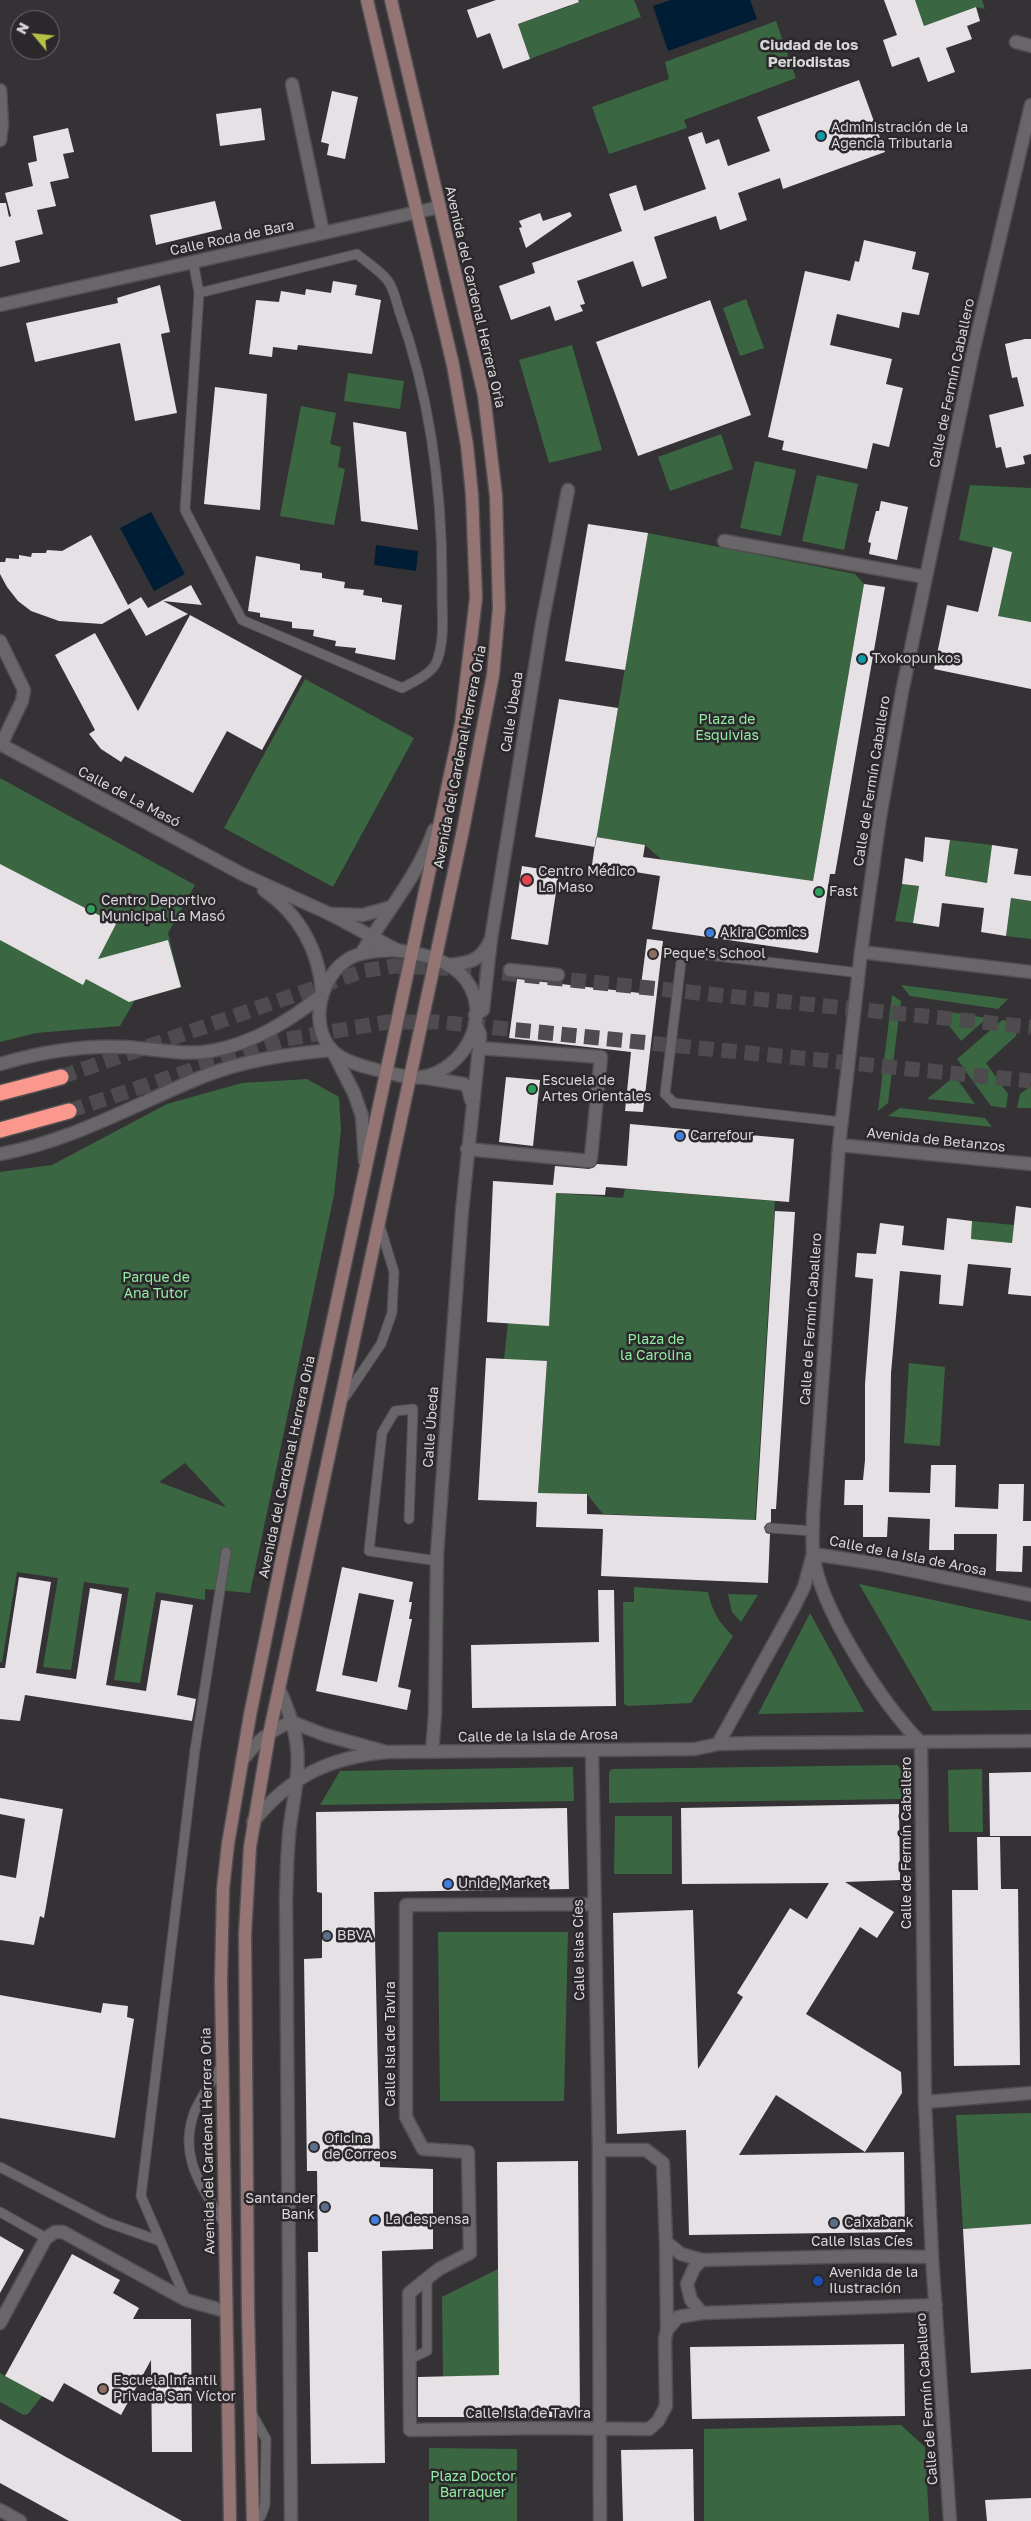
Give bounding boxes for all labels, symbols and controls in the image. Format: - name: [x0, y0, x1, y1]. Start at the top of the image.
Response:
- north arrow: [10, 10, 60, 60]
- text: N: [12, 20, 32, 37]
- district label: Ciudad de los Periodistas: [760, 36, 858, 71]
- place label: Administración de la Agencia Tributaria: [831, 120, 968, 152]
- marker: Administración de la Agencia Tributaria: [815, 130, 827, 142]
- street label: Avenida del Cardenal Herrera Oria: [441, 184, 509, 410]
- street label: Calle Roda de Bara: [168, 217, 296, 259]
- street label: Calle de Fermín Caballero: [926, 297, 978, 469]
- street label: Avenida del Cardenal Herrera Oria: [430, 644, 490, 870]
- place label: Txokopunkos: [872, 651, 961, 667]
- marker: Txokopunkos: [856, 653, 868, 665]
- street label: Calle Úbeda: [497, 671, 527, 753]
- street label: Calle de Fermín Caballero: [850, 694, 894, 868]
- park label: Plaza de Esquivias: [695, 712, 759, 744]
- street label: Calle de La Masó: [75, 763, 183, 831]
- place label: Centro Médico La Maso: [538, 864, 635, 896]
- marker: Centro Médico La Maso: [520, 873, 534, 887]
- place label: Fast: [829, 884, 858, 900]
- marker: Fast: [813, 886, 825, 898]
- place label: Centro Deportivo Municipal La Masó: [101, 893, 225, 926]
- marker: Centro Deportivo Municipal La Masó: [85, 903, 97, 915]
- place label: Akira Comics: [720, 925, 807, 941]
- marker: Akira Comics: [704, 927, 716, 939]
- place label: Peque's School: [663, 946, 766, 962]
- marker: Peque's School: [647, 948, 659, 960]
- place label: Escuela de Artes Orientales: [542, 1073, 651, 1106]
- marker: Escuela de Artes Orientales: [526, 1083, 538, 1095]
- street label: Avenida de Betanzos: [866, 1124, 1006, 1156]
- place label: Carrefour: [690, 1128, 753, 1144]
- marker: Carrefour: [674, 1130, 686, 1142]
- street label: Calle de Fermín Caballero: [797, 1232, 825, 1406]
- park label: Parque de Ana Tutor: [122, 1270, 190, 1302]
- park label: Plaza de la Carolina: [620, 1332, 692, 1364]
- street label: Avenida del Cardenal Herrera Oria: [255, 1354, 319, 1580]
- street label: Calle Úbeda: [420, 1386, 442, 1468]
- street label: Calle de la Isla de Arosa: [828, 1532, 988, 1580]
- street label: Calle de la Isla de Arosa: [458, 1726, 618, 1746]
- street label: Calle de Fermín Caballero: [899, 1757, 915, 1929]
- place label: Unide Market: [458, 1876, 548, 1892]
- marker: Unide Market: [442, 1878, 454, 1890]
- street label: Calle Islas Cíes: [570, 1899, 588, 2001]
- place label: BBVA: [337, 1928, 373, 1944]
- marker: BBVA: [321, 1930, 333, 1942]
- street label: Calle Isla de Tavira: [383, 1981, 399, 2107]
- street label: Avenida del Cardenal Herrera Oria: [198, 2027, 218, 2255]
- place label: Oficina de Correos: [324, 2131, 397, 2164]
- marker: Oficina de Correos: [308, 2141, 320, 2153]
- place label: Santander Bank: [245, 2191, 315, 2224]
- marker: Santander Bank: [319, 2201, 331, 2213]
- place label: La despensa: [385, 2212, 469, 2228]
- marker: La despensa: [369, 2214, 381, 2226]
- place label: Caixabank: [844, 2215, 914, 2231]
- marker: Caixabank: [828, 2217, 840, 2229]
- street label: Calle Islas Cíes: [811, 2234, 913, 2250]
- place label: Avenida de la Ilustración: [829, 2265, 918, 2298]
- marker: Avenida de la Ilustración: [811, 2274, 825, 2288]
- street label: Calle de Fermín Caballero: [913, 2312, 941, 2486]
- place label: Escuela Infantil Privada San Víctor: [113, 2373, 236, 2406]
- marker: Escuela Infantil Privada San Víctor: [97, 2383, 109, 2395]
- street label: Calle Isla de Tavira: [465, 2406, 591, 2422]
- park label: Plaza Doctor Barraquer: [430, 2469, 516, 2502]

